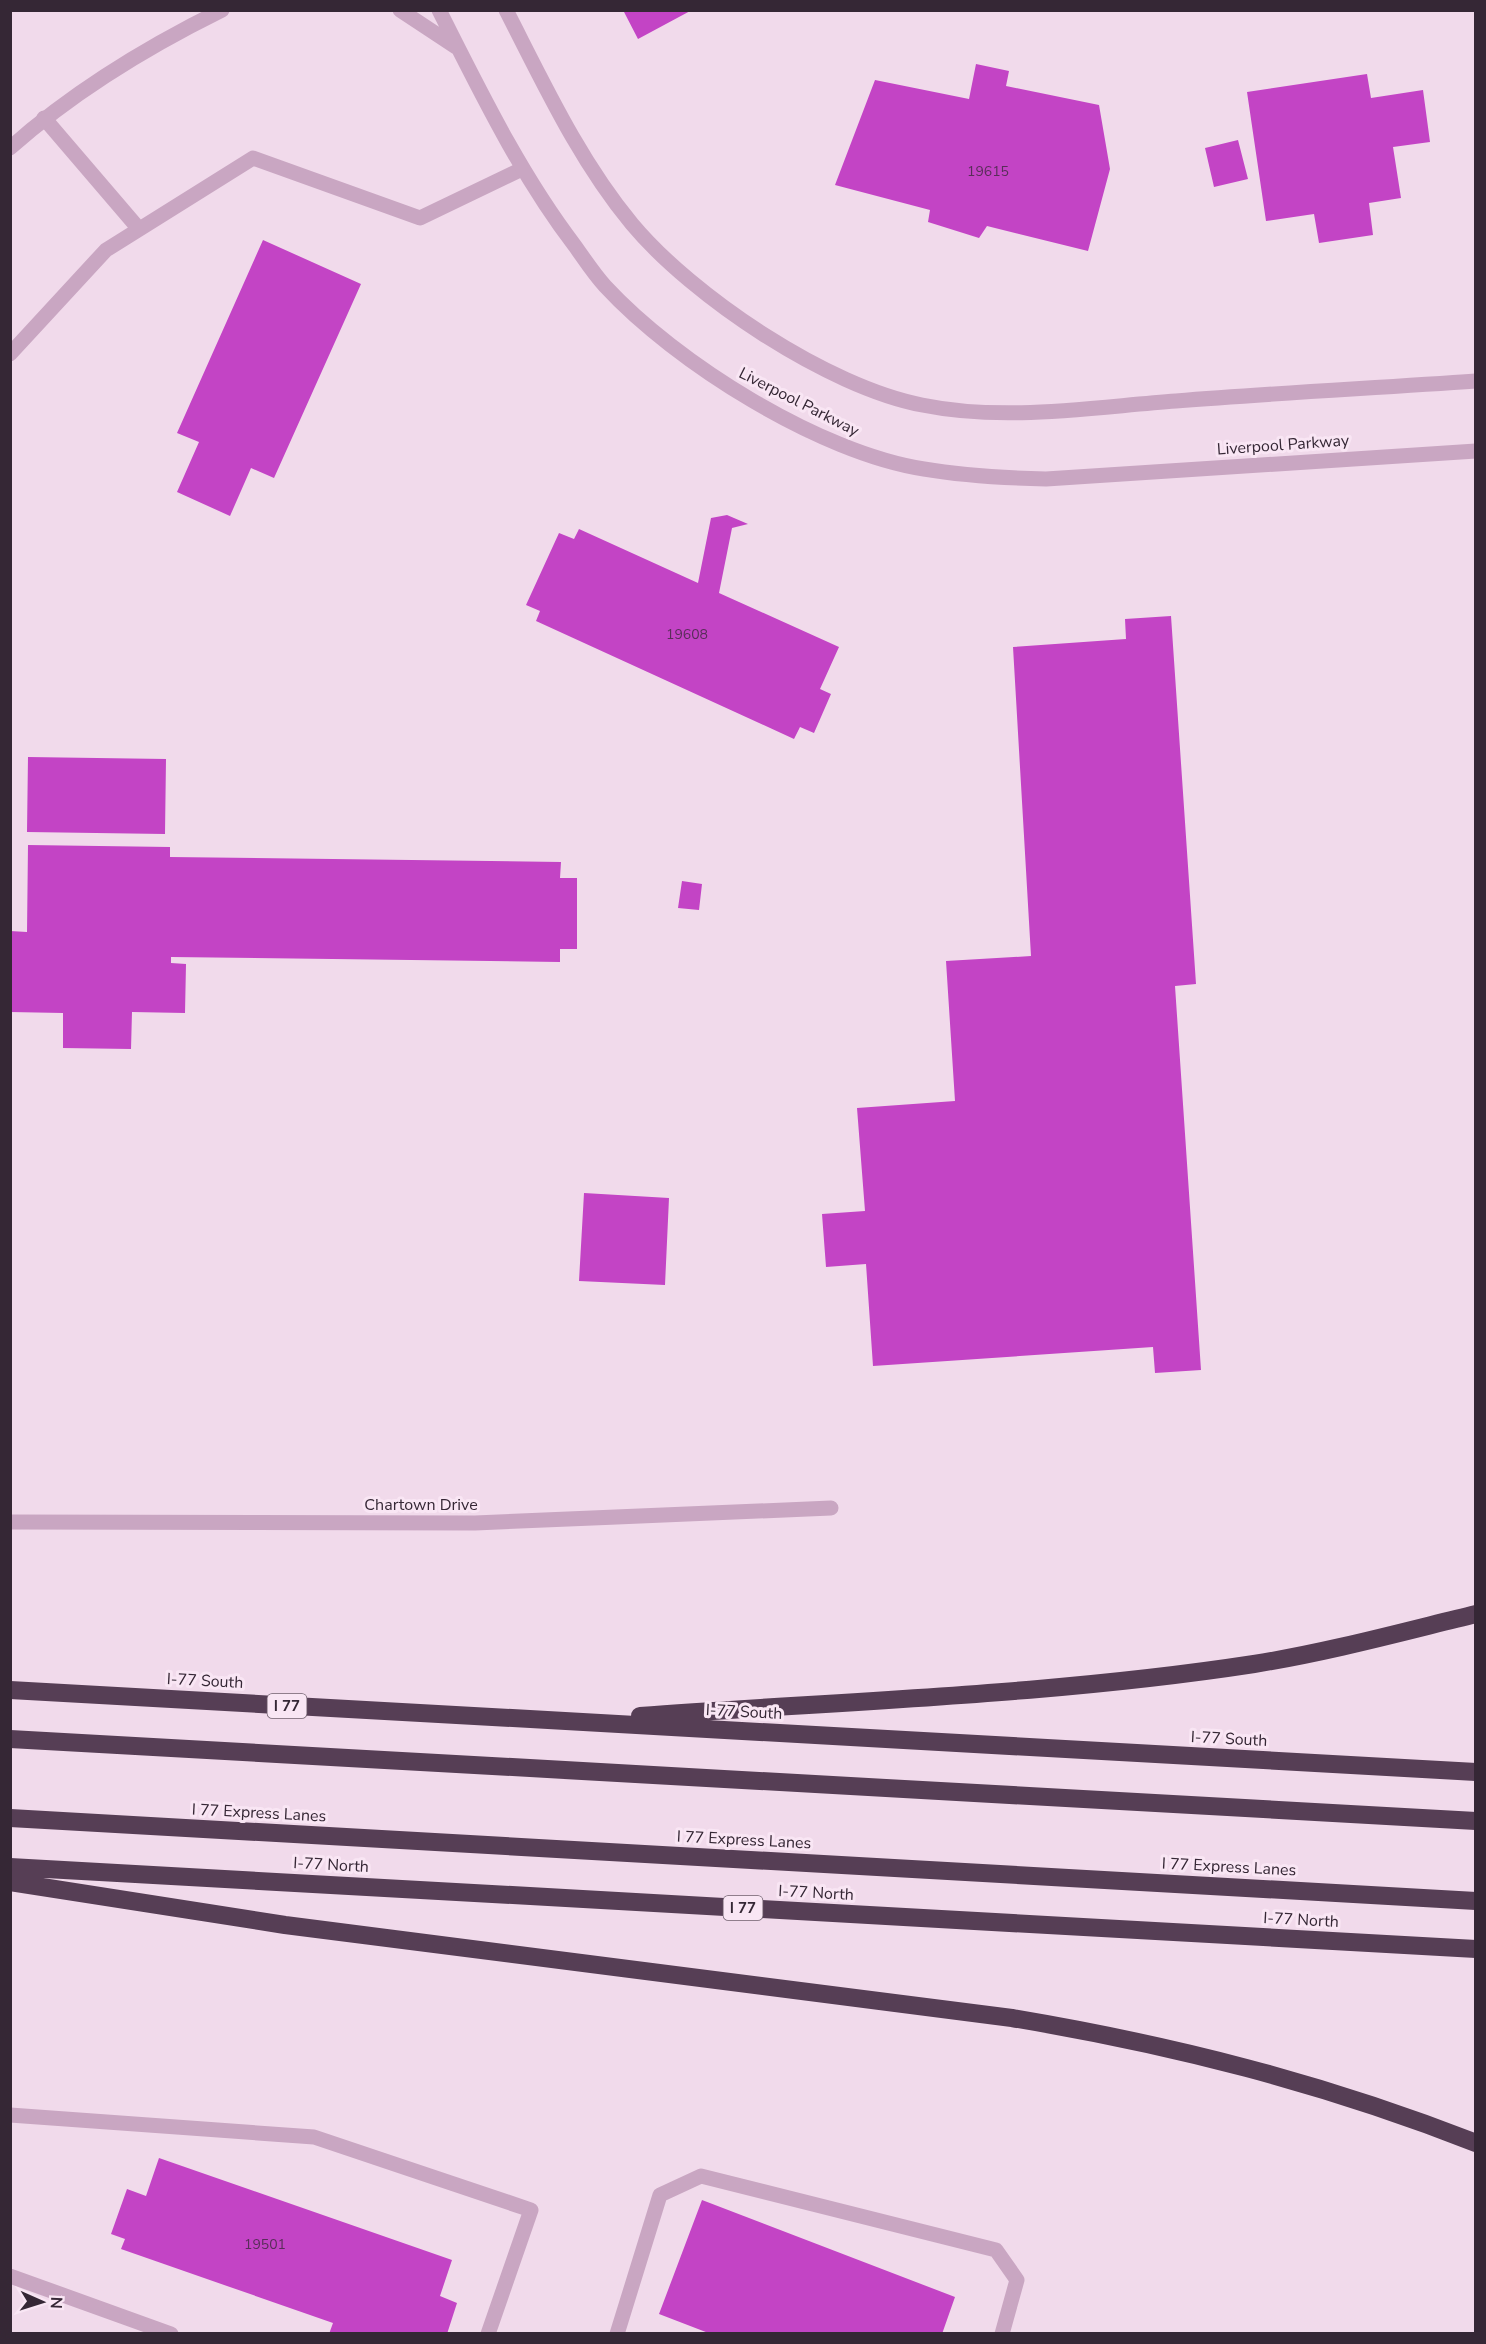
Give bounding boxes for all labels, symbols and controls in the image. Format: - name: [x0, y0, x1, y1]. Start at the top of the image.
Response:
- house number: 19615: [967, 162, 1009, 181]
- street label: Liverpool Parkway: [735, 362, 864, 442]
- street label: Liverpool Parkway: [1216, 429, 1351, 461]
- house number: 19608: [666, 625, 708, 644]
- street label: Chartown Drive: [364, 1494, 478, 1516]
- street label: I-77 South: [166, 1668, 244, 1694]
- road number: I 77: [268, 1694, 306, 1718]
- street label: I-77 South: [705, 1699, 783, 1725]
- street label: I-77 South: [1190, 1726, 1268, 1752]
- street label: I 77 Express Lanes: [191, 1798, 327, 1828]
- street label: I 77 Express Lanes: [676, 1825, 812, 1855]
- street label: I-77 North: [293, 1852, 369, 1878]
- street label: I 77 Express Lanes: [1161, 1852, 1297, 1882]
- street label: I-77 North: [778, 1880, 854, 1906]
- road number: I 77: [724, 1896, 762, 1920]
- street label: I-77 North: [1263, 1907, 1339, 1933]
- house number: 19501: [244, 2235, 286, 2254]
- north arrow: [12, 2272, 72, 2332]
- text: N: [45, 2296, 67, 2309]

